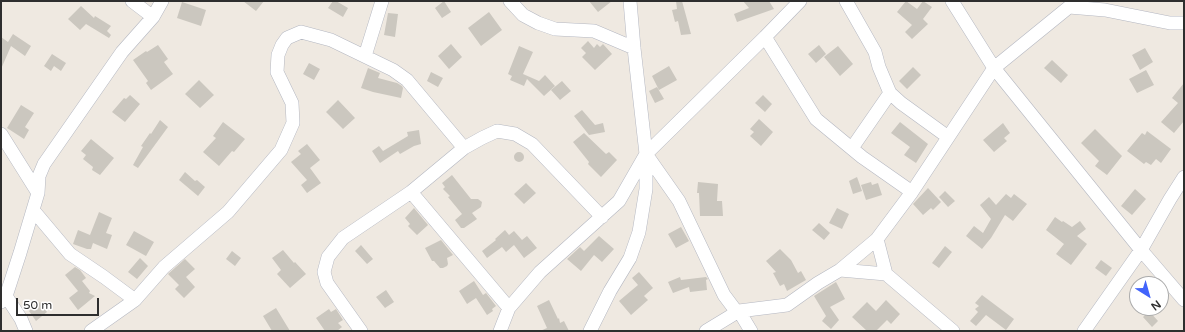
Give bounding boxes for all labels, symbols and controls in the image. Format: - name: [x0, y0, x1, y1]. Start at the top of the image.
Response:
- north arrow: [1129, 276, 1169, 316]
- scale bar: [18, 290, 101, 316]
- text: N: [1148, 297, 1163, 313]
- text: 50 m: [23, 298, 52, 312]

